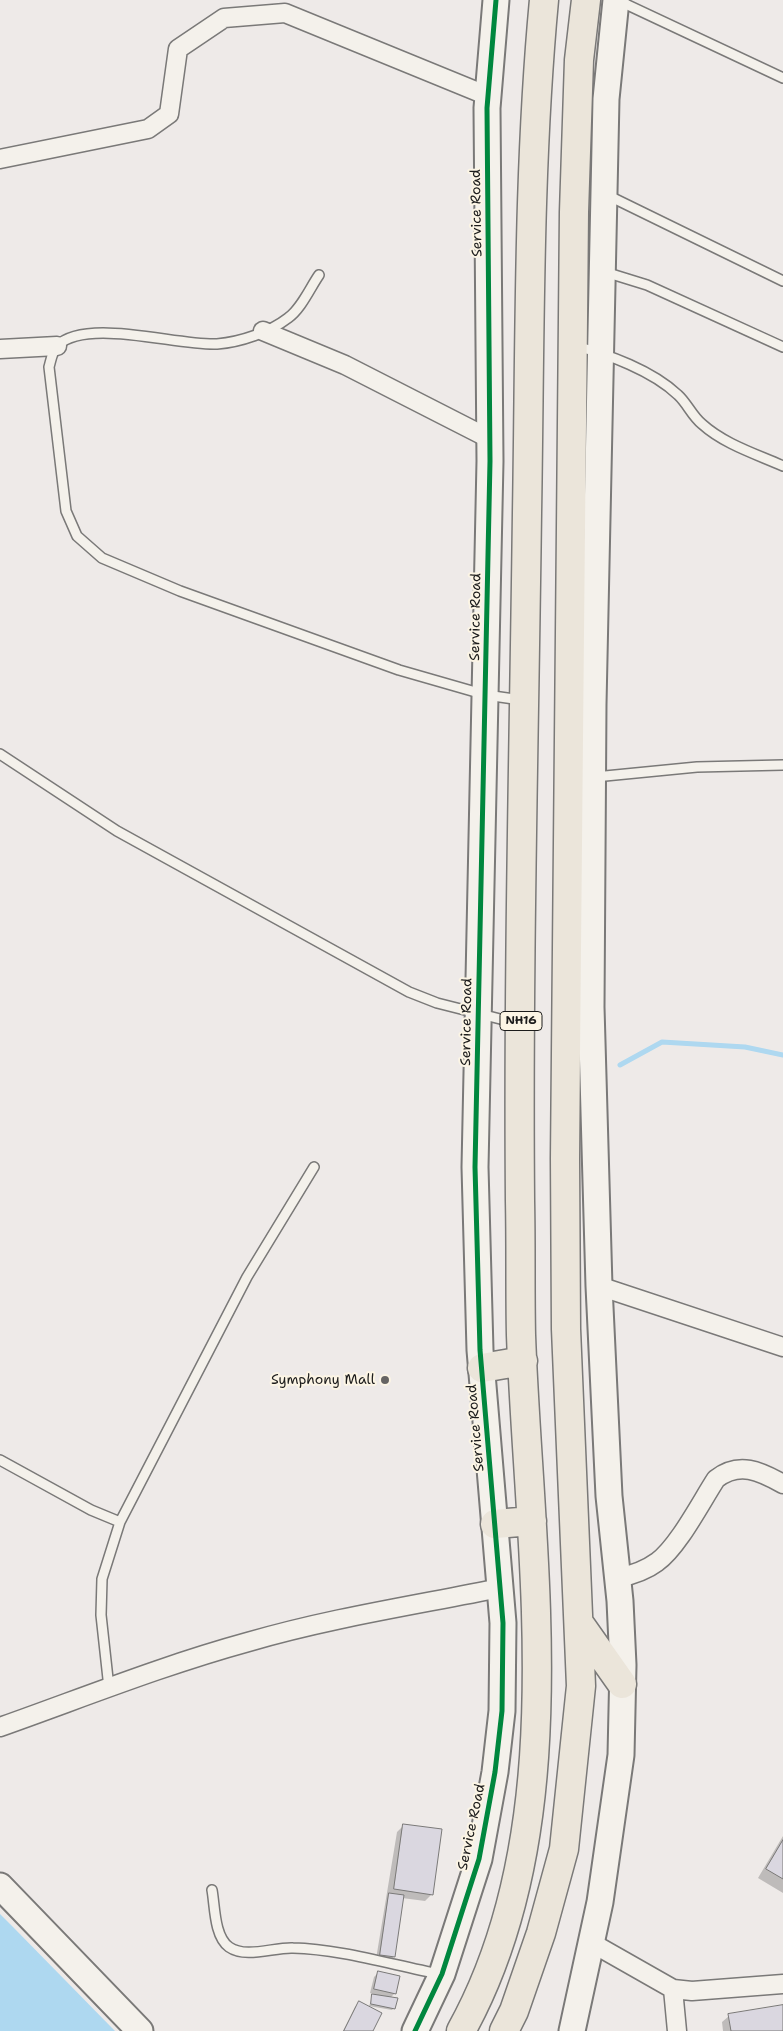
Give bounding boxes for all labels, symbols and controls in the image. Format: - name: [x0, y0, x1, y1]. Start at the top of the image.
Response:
- street label: Service Road: [468, 169, 486, 257]
- street label: Service Road: [467, 573, 485, 661]
- street label: Service Road: [458, 978, 476, 1066]
- road number: NH16: [500, 1011, 542, 1030]
- place label: Symphony Mall: [271, 1372, 375, 1388]
- marker: Symphony Mall: [379, 1374, 391, 1386]
- street label: Service Road: [464, 1384, 488, 1472]
- street label: Service Road: [455, 1782, 489, 1872]

